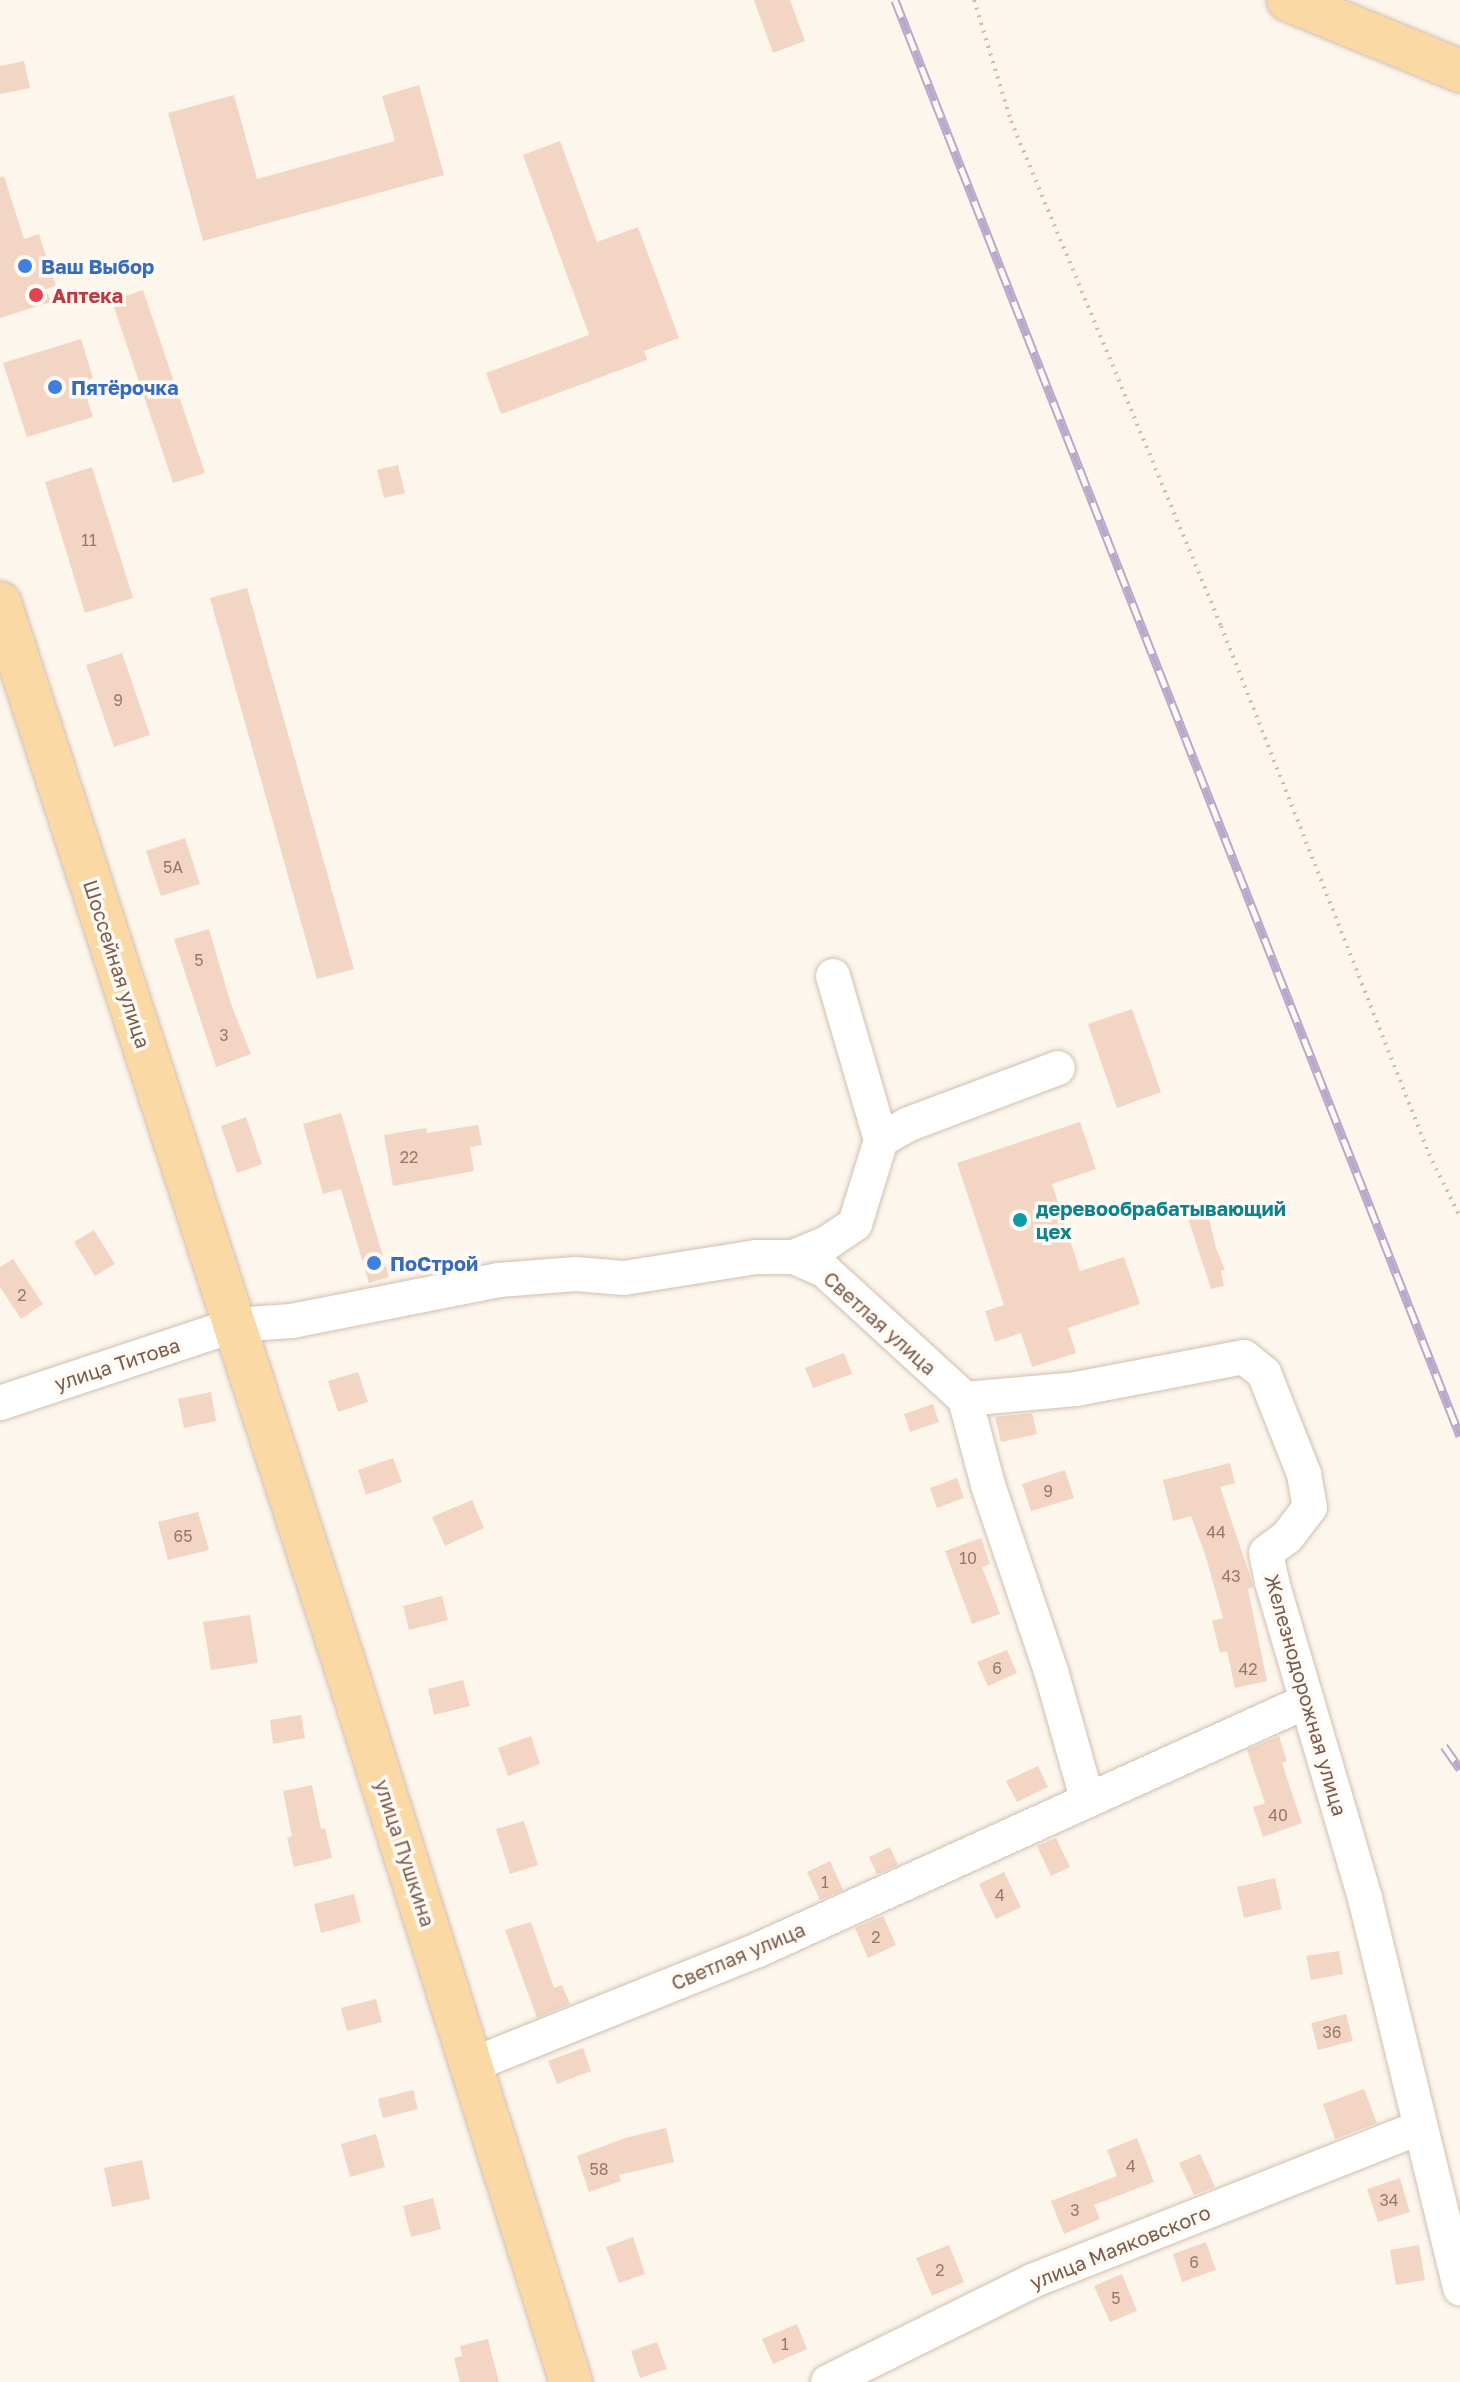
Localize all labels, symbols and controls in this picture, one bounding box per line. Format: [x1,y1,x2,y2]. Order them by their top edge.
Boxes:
place label: Ваш Выбор [41,254,154,278]
marker: Ваш Выбор [16,257,34,275]
place label: Аптека [52,283,123,307]
marker: Аптека [27,286,45,304]
place label: Пятёрочка [71,375,179,399]
marker: Пятёрочка [46,378,64,396]
house number: 11 [81,530,97,550]
house number: 9 [113,690,123,710]
house number: 5А [163,857,183,877]
street label: Шоссейная улица [78,877,156,1051]
house number: 5 [194,950,204,970]
house number: 3 [219,1025,229,1045]
house number: 22 [400,1147,418,1167]
place label: деревообрабатывающий цех [1036,1196,1286,1243]
marker: деревообрабатывающий цех [1011,1211,1029,1229]
place label: ПоСтрой [390,1251,478,1275]
marker: ПоСтрой [365,1254,383,1272]
street label: Светлая улица [819,1266,941,1380]
house number: 2 [17,1285,27,1305]
street label: улица Титова [51,1332,183,1396]
house number: 9 [1043,1481,1053,1501]
house number: 44 [1206,1522,1226,1542]
house number: 65 [174,1526,192,1546]
house number: 10 [959,1548,977,1568]
house number: 43 [1221,1566,1241,1586]
street label: Железнодорожная улица [1260,1571,1352,1819]
house number: 6 [992,1658,1002,1678]
house number: 42 [1238,1659,1258,1679]
street label: улица Пушкина [370,1776,440,1930]
house number: 40 [1268,1805,1288,1825]
house number: 1 [821,1872,829,1892]
house number: 4 [995,1885,1005,1905]
street label: Светлая улица [667,1917,809,1995]
house number: 2 [871,1927,881,1947]
house number: 36 [1322,2022,1342,2042]
house number: 4 [1126,2156,1136,2176]
house number: 58 [589,2159,609,2179]
house number: 34 [1379,2190,1399,2210]
street label: улица Маяковского [1026,2200,1214,2294]
house number: 3 [1070,2200,1080,2220]
house number: 6 [1189,2252,1199,2272]
house number: 2 [935,2260,945,2280]
house number: 5 [1111,2288,1121,2308]
house number: 1 [781,2334,789,2354]

